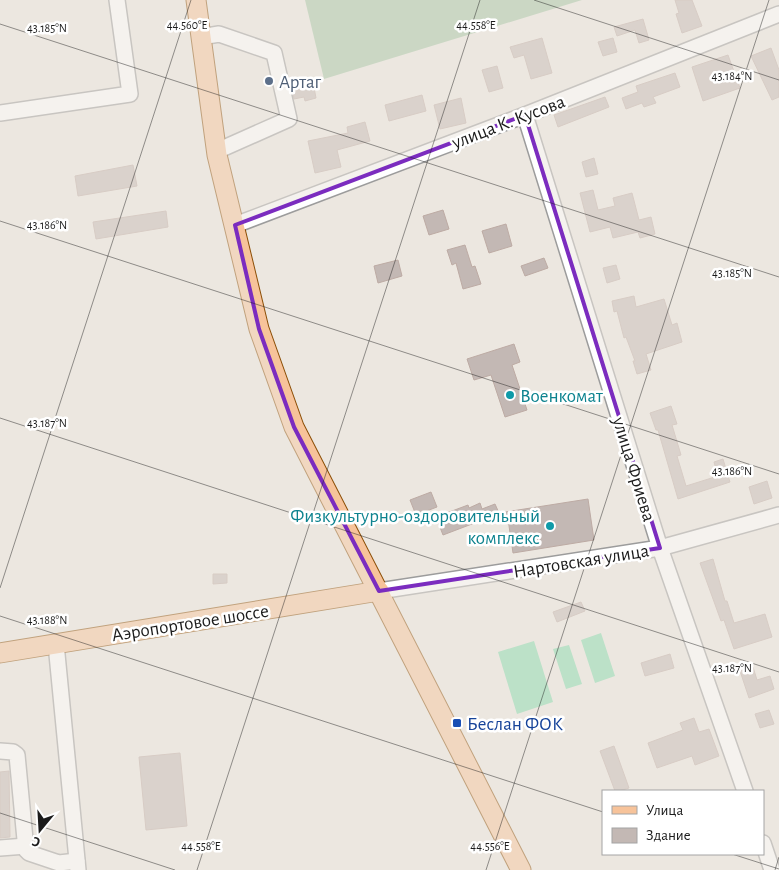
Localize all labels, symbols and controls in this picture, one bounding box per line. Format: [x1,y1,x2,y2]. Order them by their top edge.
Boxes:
text: 44.560°E [167,19,208,31]
text: 44.558°E [456,19,496,31]
text: 43.185°N [27,22,67,34]
text: 43.184°N [712,70,752,82]
place label: Артаг [279,73,322,92]
marker: Артаг [263,75,275,87]
street label: улица К. Кусова [448,92,568,153]
text: 43.186°N [27,219,67,231]
text: 43.185°N [712,267,752,279]
place label: Военкомат [520,387,603,406]
marker: Военкомат [504,389,516,401]
street label: улица Фриева [608,414,659,524]
text: 43.187°N [27,417,67,429]
text: 43.186°N [712,465,752,477]
place label: Физкультурно-оздоровительный комплекс [290,507,540,548]
marker: Физкультурно-оздоровительный комплекс [544,520,556,532]
street label: Нартовская улица [512,541,651,582]
street label: Аэропортовое шоссе [110,602,270,645]
text: 43.188°N [27,614,67,626]
text: 43.187°N [712,662,752,674]
place label: Беслан ФОК [467,715,563,734]
marker: Беслан ФОК [451,717,463,729]
legend [602,790,764,855]
text: Улица [646,803,683,818]
north arrow [15,805,65,855]
text: Здание [646,828,691,843]
text: С [30,833,42,849]
text: 44.558°E [181,840,221,852]
text: 44.556°E [470,840,510,852]

